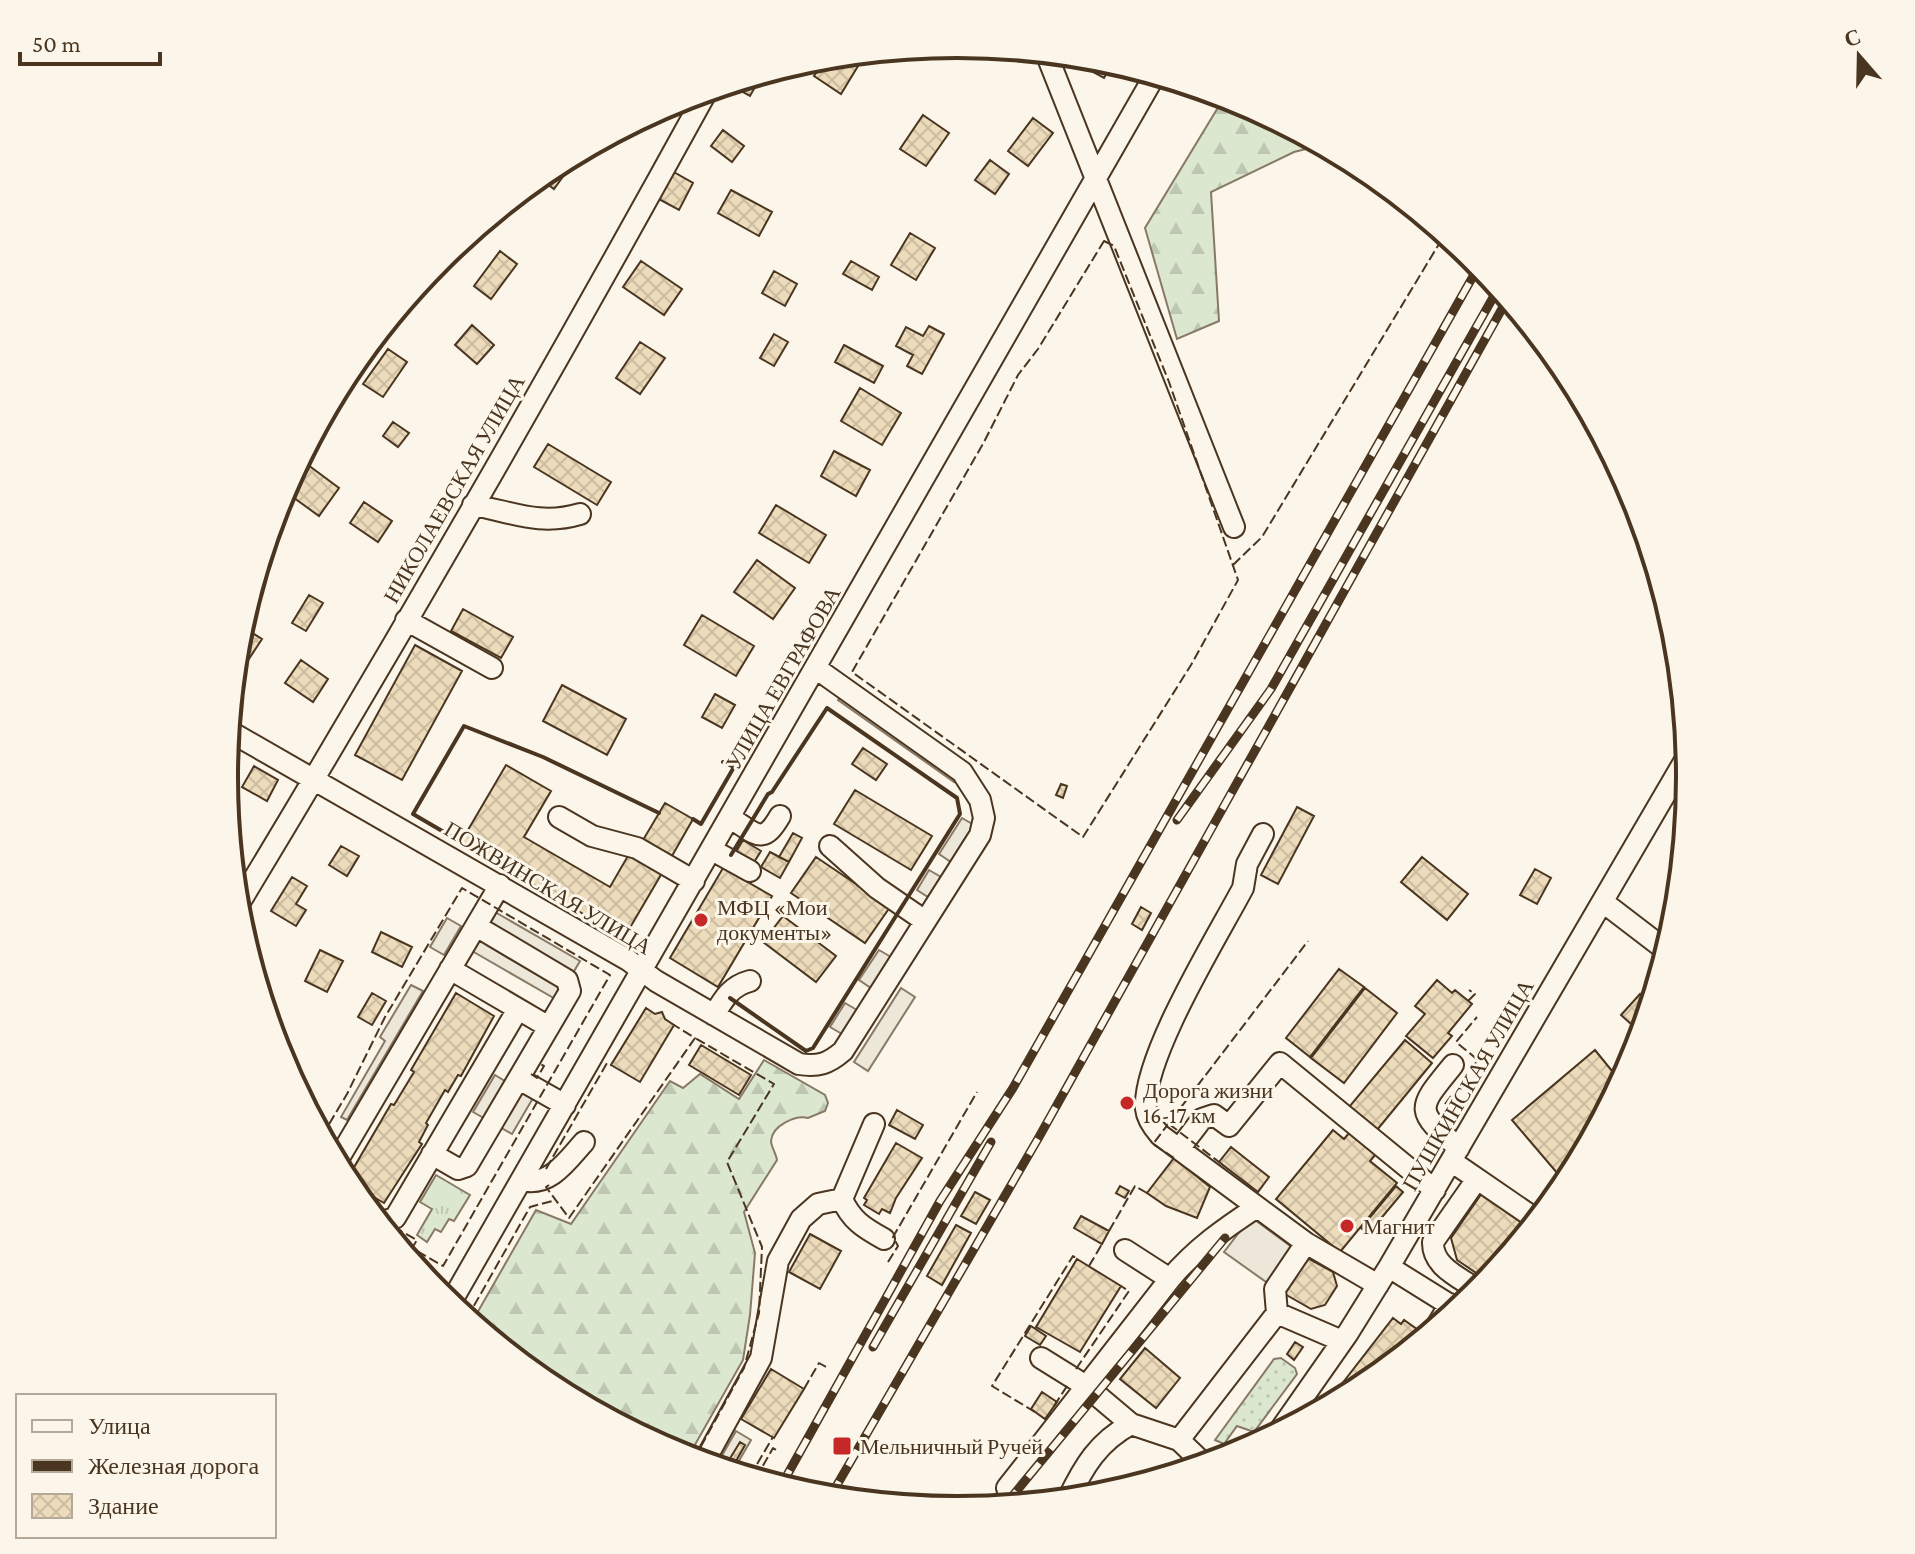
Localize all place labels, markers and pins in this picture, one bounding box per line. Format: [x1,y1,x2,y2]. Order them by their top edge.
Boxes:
place label: МФЦ «Мои документы» [717,895,832,945]
marker: МФЦ «Мои документы» [692,911,710,929]
place label: Дорога жизни 16-17 км [1143,1078,1273,1128]
marker: Дорога жизни 16-17 км [1118,1094,1136,1112]
place label: Магнит [1363,1214,1435,1239]
marker: Магнит [1338,1217,1356,1235]
place label: Мельничный Ручей [860,1434,1043,1459]
marker: Мельничный Ручей [831,1435,853,1457]

